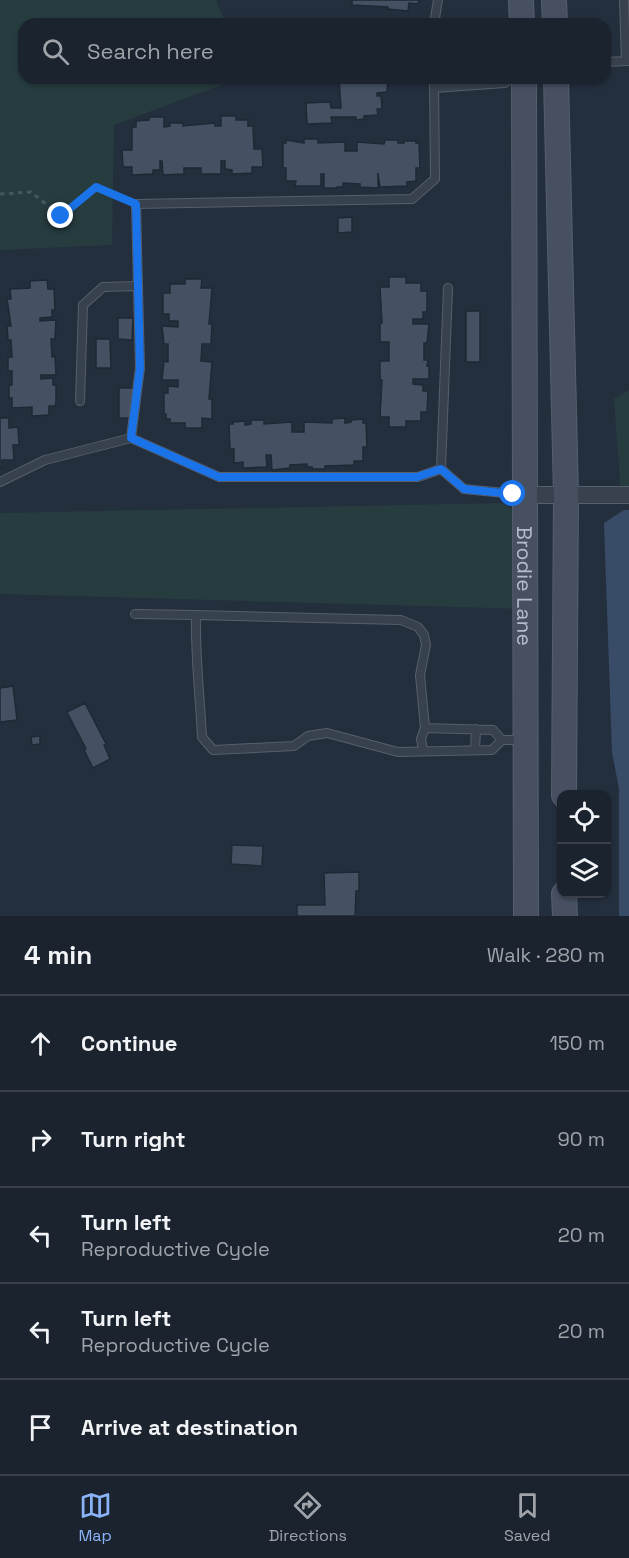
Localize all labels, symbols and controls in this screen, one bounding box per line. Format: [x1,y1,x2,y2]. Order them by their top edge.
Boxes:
search box [18,18,611,84]
icon: search [39,35,72,68]
text: Search here [87,37,214,65]
route end [47,202,73,228]
route start [499,480,525,506]
street label: Brodie Lane [512,526,539,646]
map controls [557,790,611,898]
button: locate [557,790,611,844]
button: layers [557,844,611,898]
text: 4 min [24,938,92,972]
text: Walk · 280 m [487,942,605,968]
icon: ahead [24,1027,57,1060]
text: Continue [81,1029,177,1057]
text: 150 m [550,1030,605,1056]
icon: right [24,1123,57,1156]
text: Turn right [81,1125,186,1153]
text: 90 m [558,1126,605,1152]
text: Turn left [81,1208,171,1236]
icon: left [24,1219,57,1252]
text: 20 m [558,1222,605,1248]
text: Reproductive Cycle [81,1236,270,1262]
text: Turn left [81,1304,171,1332]
icon: left [24,1315,57,1348]
text: 20 m [558,1318,605,1344]
text: Reproductive Cycle [81,1332,270,1358]
icon: arrive [24,1411,57,1444]
text: Arrive at destination [81,1413,298,1441]
tab: Map [78,1489,112,1546]
tab: Directions [269,1489,347,1546]
tab: Saved [504,1489,551,1546]

